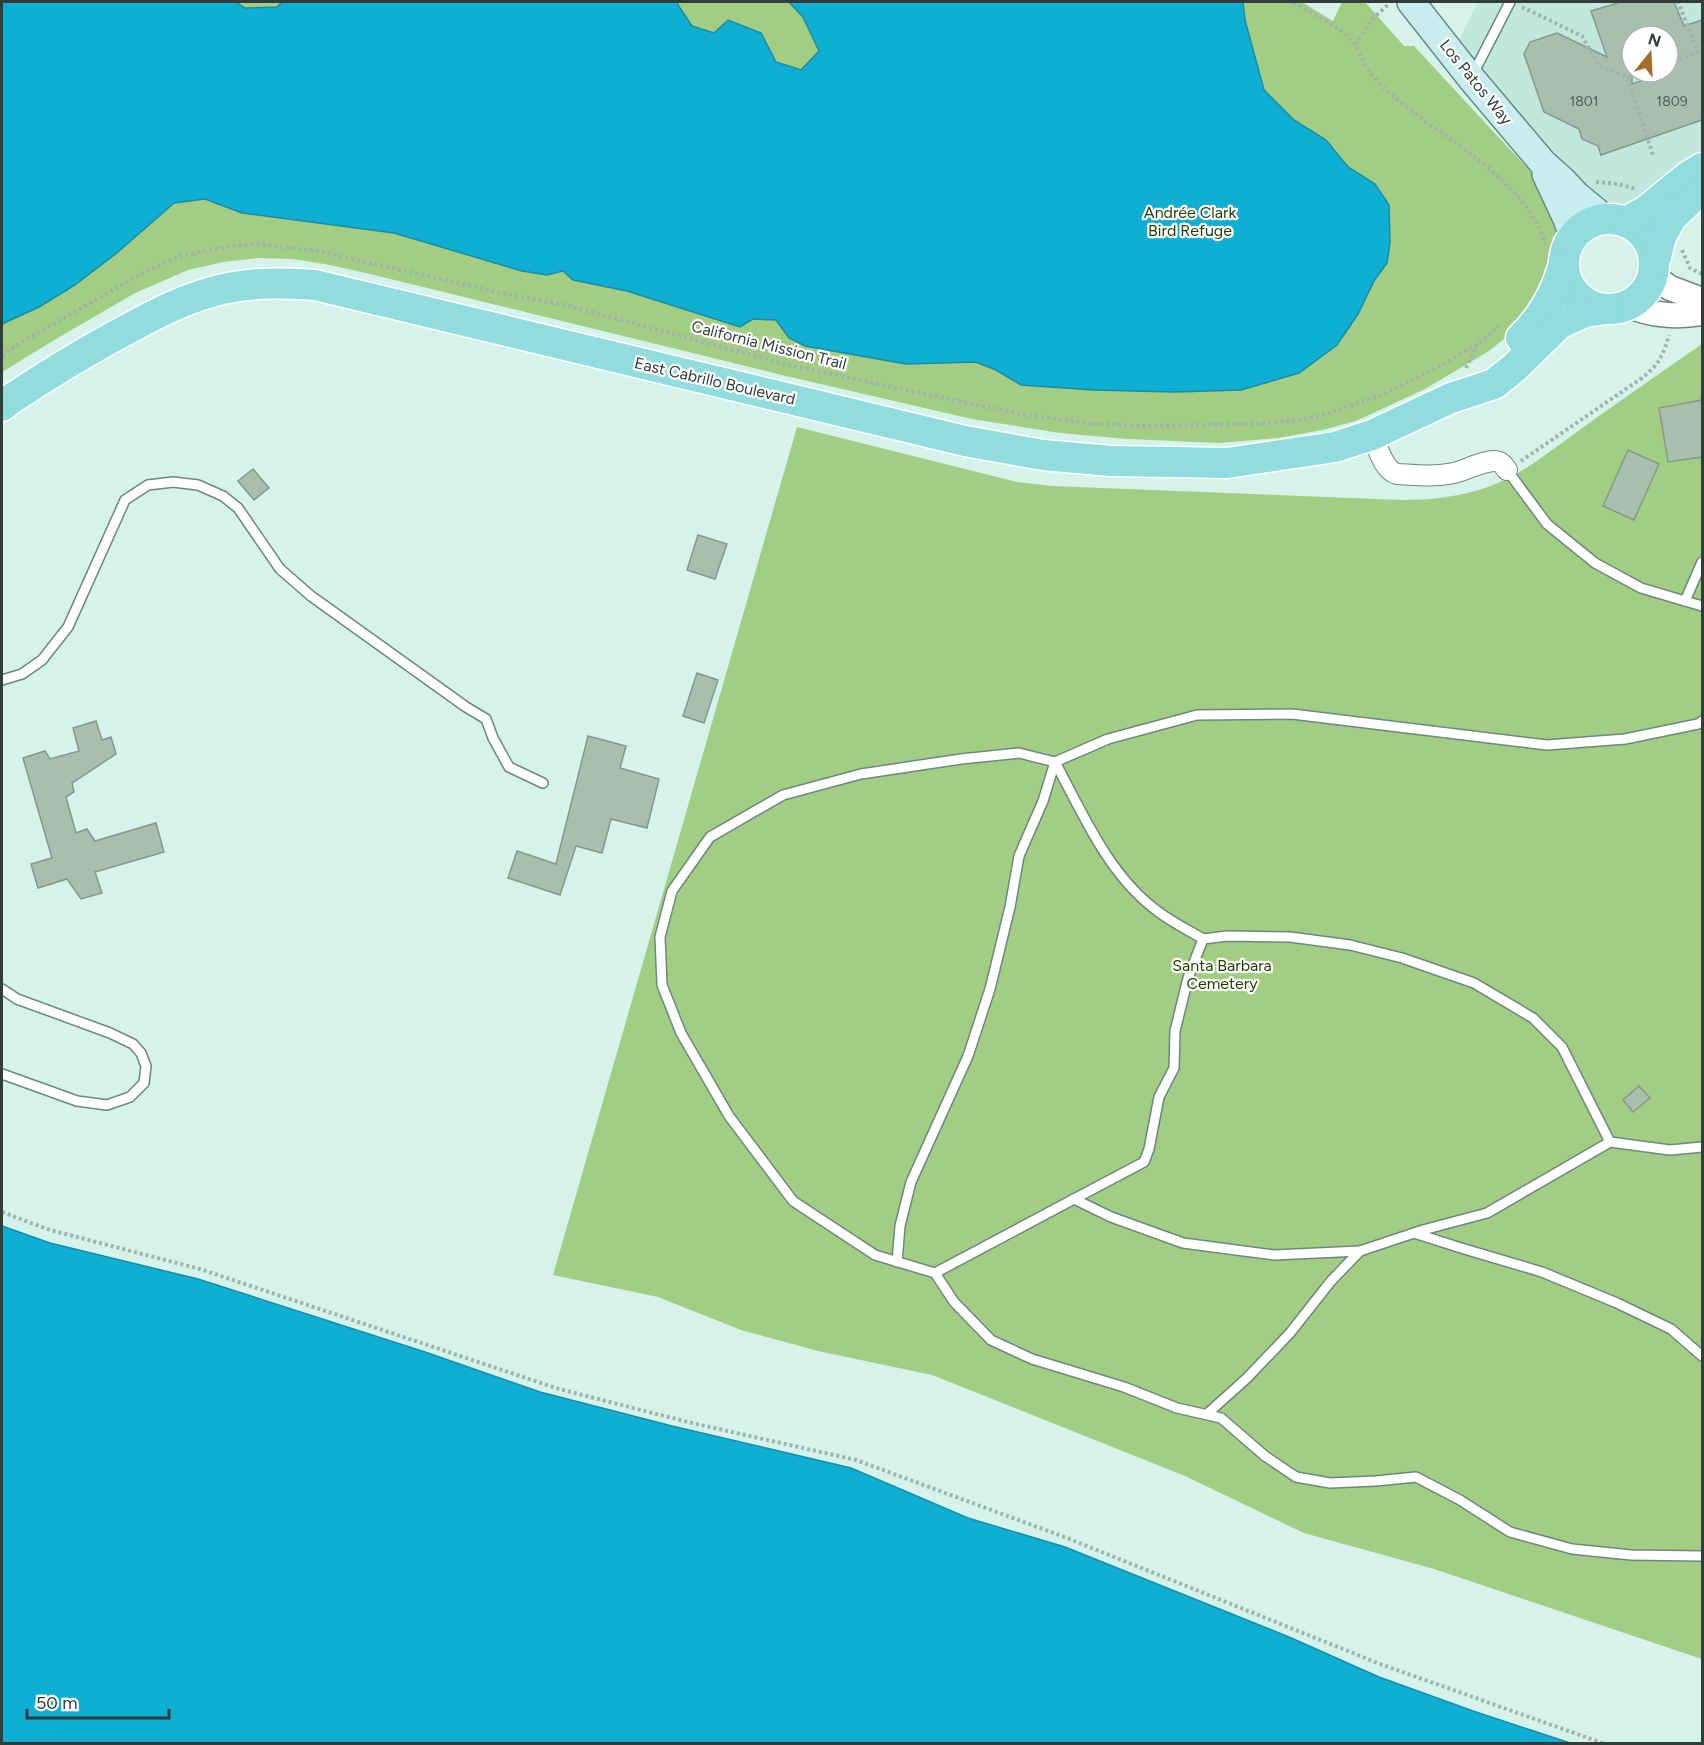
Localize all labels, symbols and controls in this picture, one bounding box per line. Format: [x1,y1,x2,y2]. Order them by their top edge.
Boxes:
north arrow [1620,24,1680,84]
text: N [1646,29,1663,51]
street label: Los Patos Way [1436,36,1517,129]
house number: 1801 [1569,93,1599,110]
house number: 1809 [1656,93,1688,110]
park label: Andrée Clark Bird Refuge [1144,203,1236,240]
street label: California Mission Trail [689,317,849,373]
street label: East Cabrillo Boulevard [633,353,797,409]
park label: Santa Barbara Cemetery [1172,956,1272,993]
scale bar [27,1682,170,1720]
text: 50 m [36,1692,78,1714]

